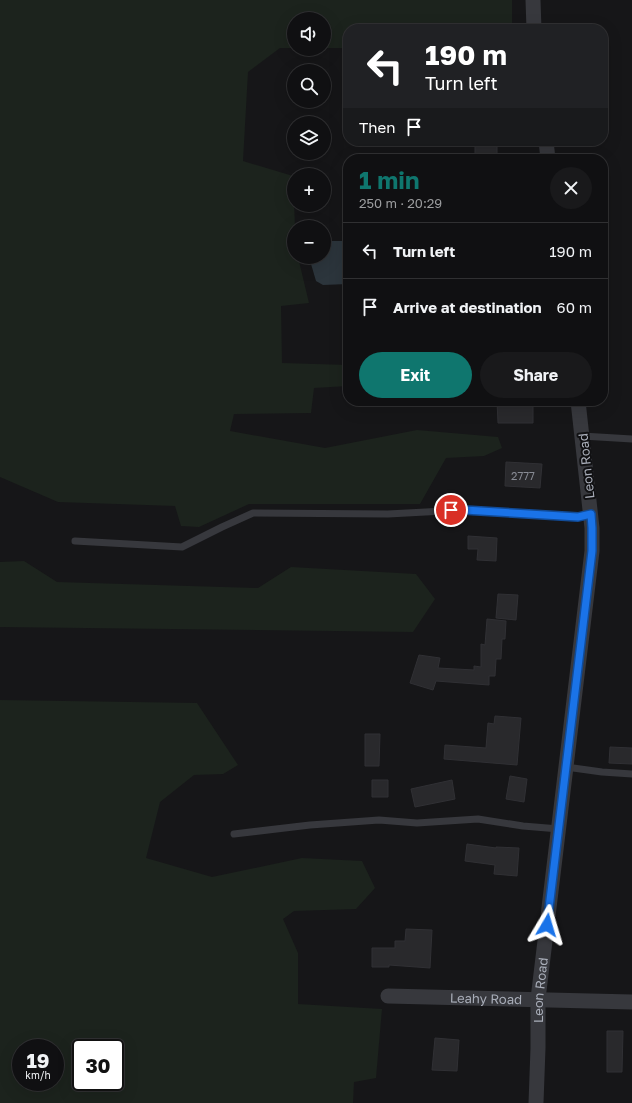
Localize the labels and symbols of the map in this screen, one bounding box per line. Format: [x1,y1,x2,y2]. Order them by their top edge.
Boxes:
street label: Leon Road [575,432,597,500]
house number: 2777 [511,469,535,482]
pin [434,493,468,527]
position arrow [526,904,568,946]
street label: Leon Road [530,956,551,1023]
street label: Leahy Road [450,990,522,1007]
speed limit sign: 30 [72,1039,124,1091]

